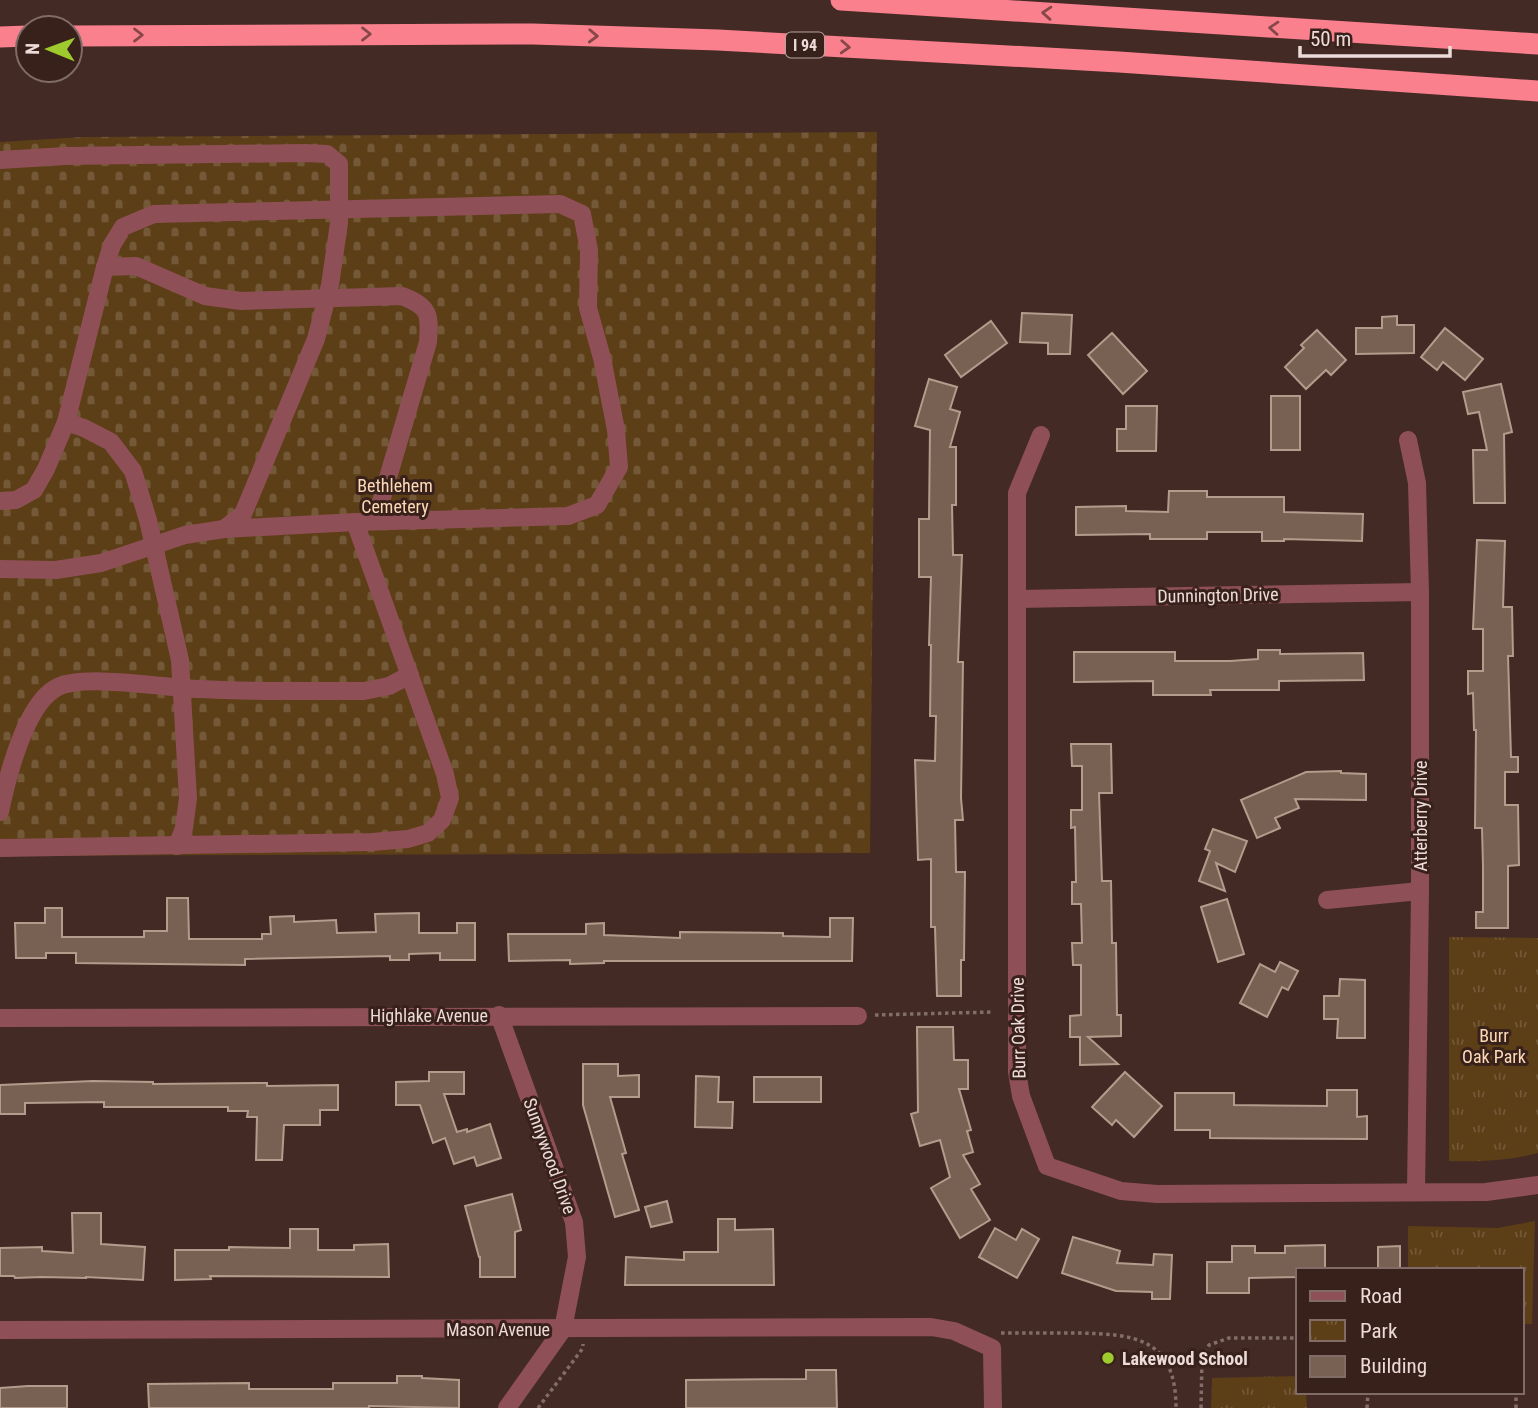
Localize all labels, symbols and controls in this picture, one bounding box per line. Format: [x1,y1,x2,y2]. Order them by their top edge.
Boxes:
one-way arrow [1041,6,1052,21]
north arrow [14,14,84,84]
scale bar [1300,14,1450,58]
one-way arrow [1268,20,1279,35]
one-way arrow [360,26,371,41]
one-way arrow [133,27,144,43]
text: 50 m [1310,27,1351,51]
one-way arrow [588,29,599,44]
road number: I 94 [786,32,824,58]
one-way arrow [840,39,851,54]
text: N [21,43,44,55]
park label: Bethlehem Cemetery [357,475,433,517]
street label: Dunnington Drive [1157,583,1279,607]
street label: Atterberry Drive [1410,761,1431,871]
street label: Burr Oak Drive [1007,977,1029,1079]
street label: Highlake Avenue [370,1005,488,1026]
park label: Burr Oak Park [1462,1025,1526,1067]
street label: Sunnywood Drive [519,1095,581,1217]
legend [1296,1268,1524,1394]
text: Road [1360,1284,1402,1308]
street label: Mason Avenue [446,1319,550,1340]
text: Park [1360,1319,1398,1343]
place label: Lakewood School [1122,1348,1248,1369]
marker: Lakewood School [1100,1350,1116,1366]
text: Building [1360,1354,1427,1378]

